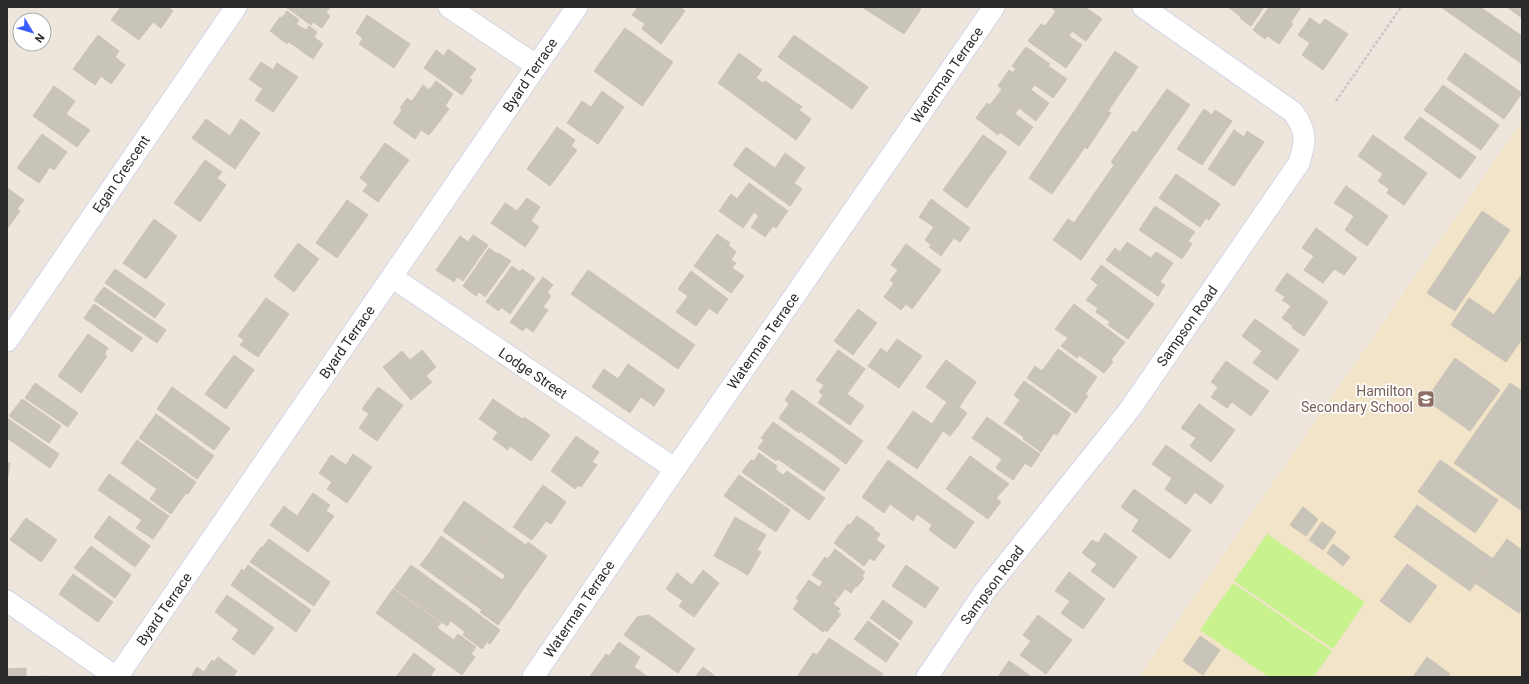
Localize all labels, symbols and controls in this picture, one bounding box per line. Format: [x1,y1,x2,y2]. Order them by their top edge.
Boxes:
north arrow [12,12,52,52]
street label: Waterman Terrace [908,24,986,126]
text: N [32,31,47,45]
street label: Byard Terrace [500,35,560,115]
street label: Egan Crescent [89,132,153,216]
street label: Sampson Road [1153,283,1221,369]
street label: Waterman Terrace [724,290,802,392]
street label: Byard Terrace [316,302,378,382]
street label: Lodge Street [496,344,571,402]
place label: Hamilton Secondary School [1301,383,1413,415]
school or university icon: Hamilton Secondary School [1416,389,1436,409]
street label: Sampson Road [957,542,1027,628]
street label: Waterman Terrace [540,557,618,661]
street label: Byard Terrace [133,569,195,649]

